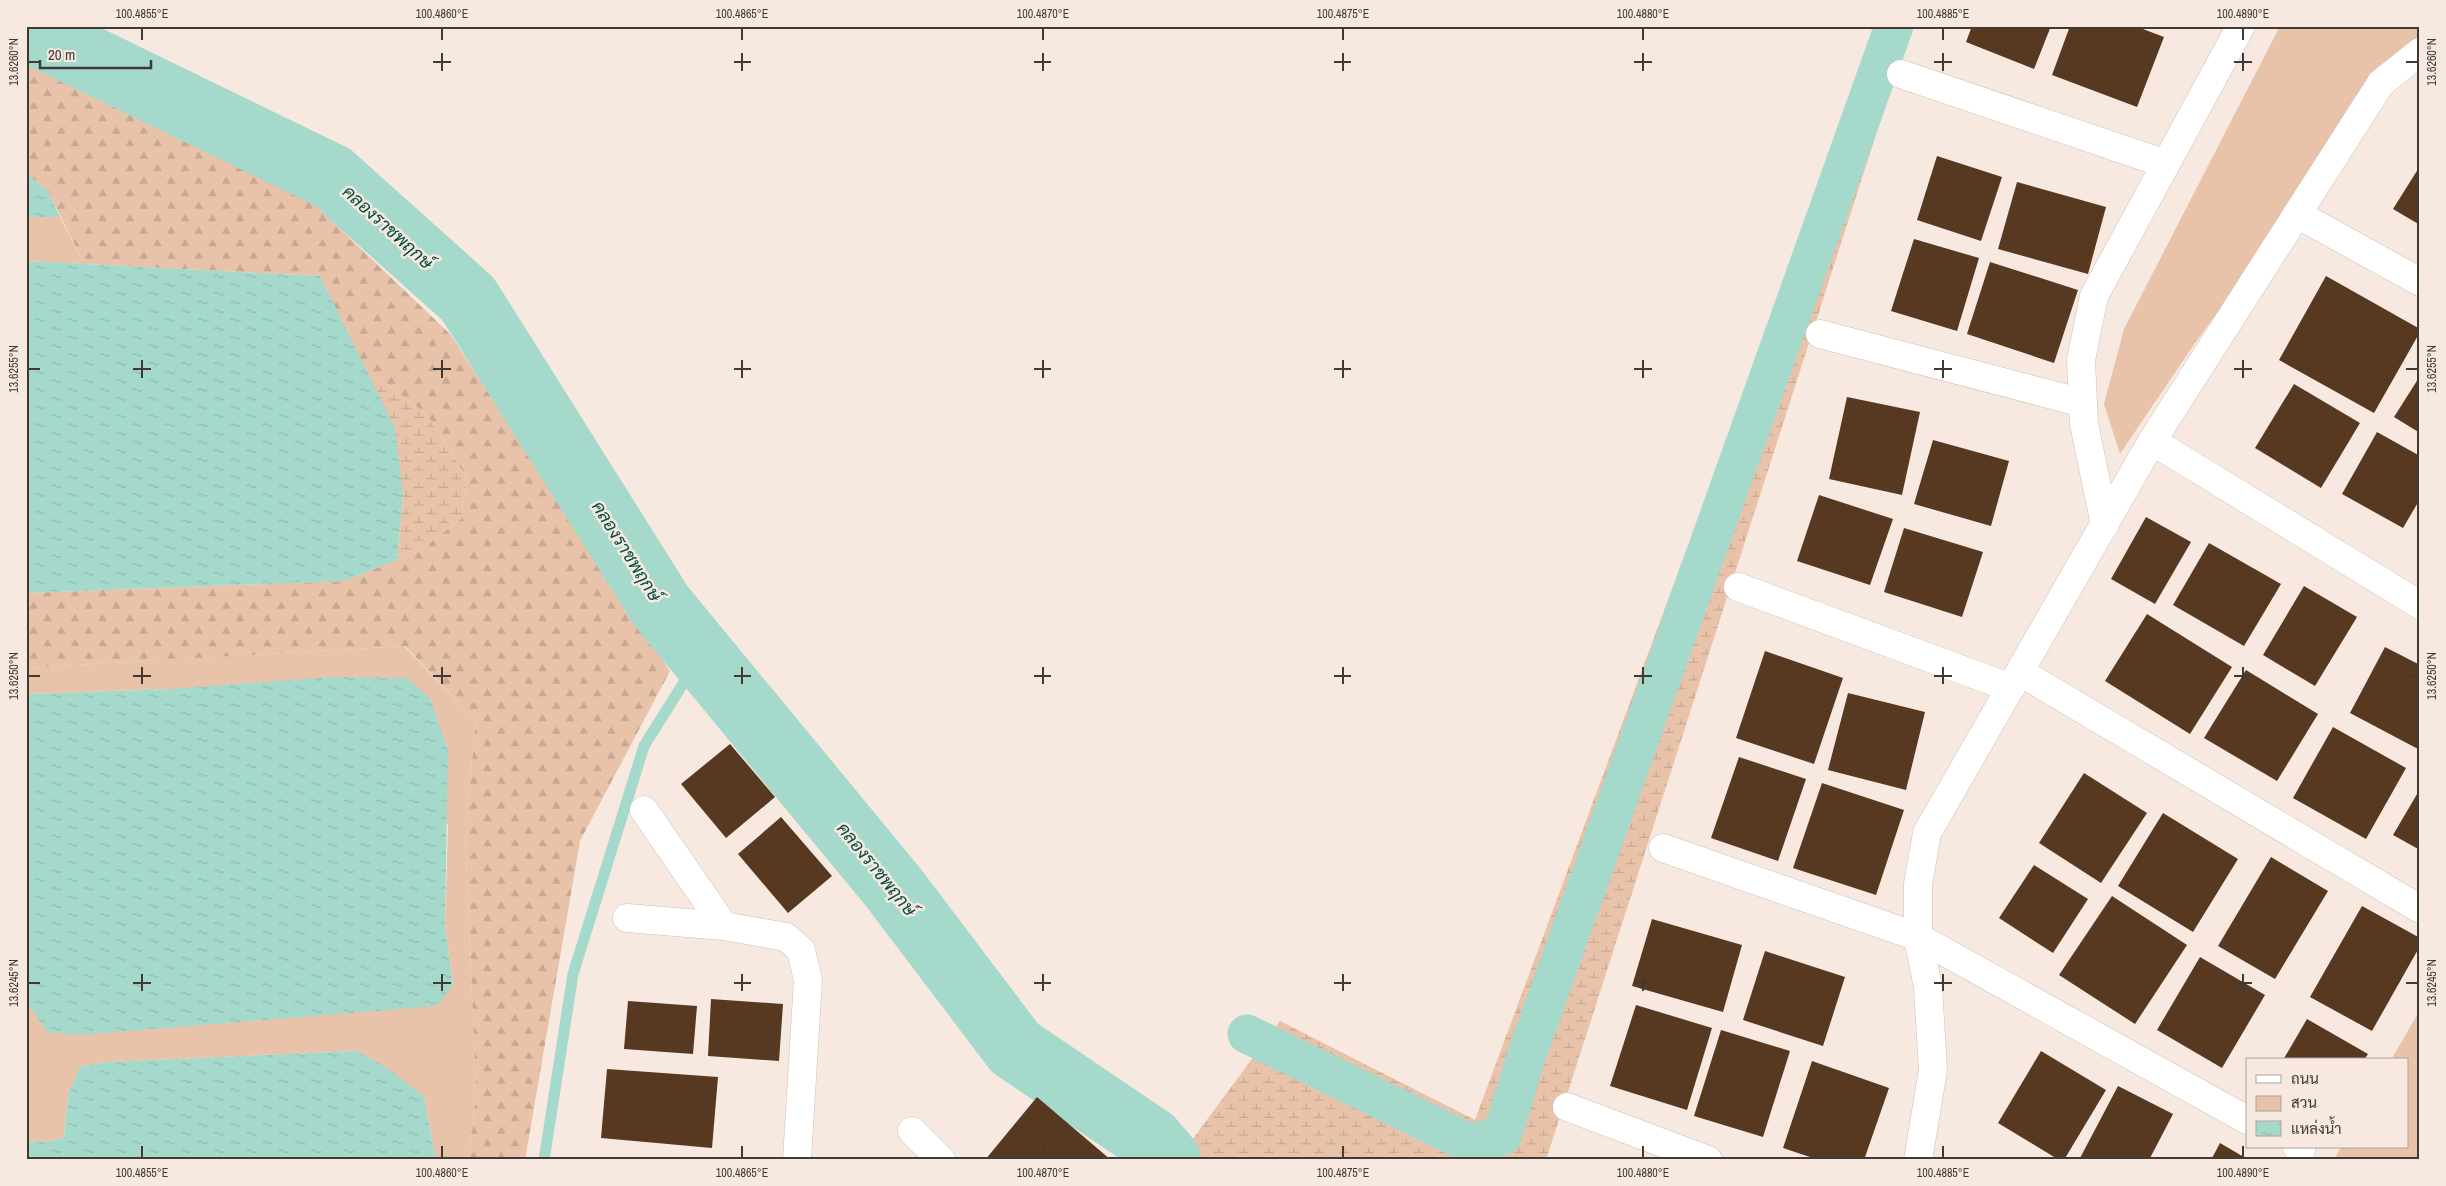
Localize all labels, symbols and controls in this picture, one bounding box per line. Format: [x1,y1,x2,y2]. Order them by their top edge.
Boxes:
text: 100.4855°E [116,6,168,22]
text: 100.4860°E [416,6,468,22]
text: 100.4865°E [716,6,768,22]
text: 100.4870°E [1017,6,1069,22]
text: 100.4875°E [1317,6,1369,22]
text: 100.4880°E [1617,6,1669,22]
text: 100.4885°E [1917,6,1969,22]
text: 100.4890°E [2217,6,2269,22]
text: 13.6260°N [6,38,22,86]
scale bar [40,38,151,70]
text: 13.6260°N [2424,38,2440,86]
text: 20 m [48,44,75,65]
water label: คลองราชพฤกษ์ [337,179,441,276]
text: 13.6255°N [6,345,22,393]
text: 13.6255°N [2424,345,2440,393]
water label: คลองราชพฤกษ์ [586,496,669,608]
text: 13.6250°N [6,652,22,700]
text: 13.6250°N [2424,652,2440,700]
water label: คลองราชพฤกษ์ [831,817,924,923]
text: 13.6245°N [6,959,22,1007]
text: 13.6245°N [2424,959,2440,1007]
legend [2246,1058,2408,1148]
text: ถนน [2291,1068,2319,1089]
text: สวน [2291,1092,2317,1113]
text: แหล่งน้ำ [2291,1116,2342,1139]
text: 100.4855°E [116,1165,168,1181]
text: 100.4860°E [416,1165,468,1181]
text: 100.4865°E [716,1165,768,1181]
text: 100.4870°E [1017,1165,1069,1181]
text: 100.4875°E [1317,1165,1369,1181]
text: 100.4880°E [1617,1165,1669,1181]
text: 100.4885°E [1917,1165,1969,1181]
text: 100.4890°E [2217,1165,2269,1181]

